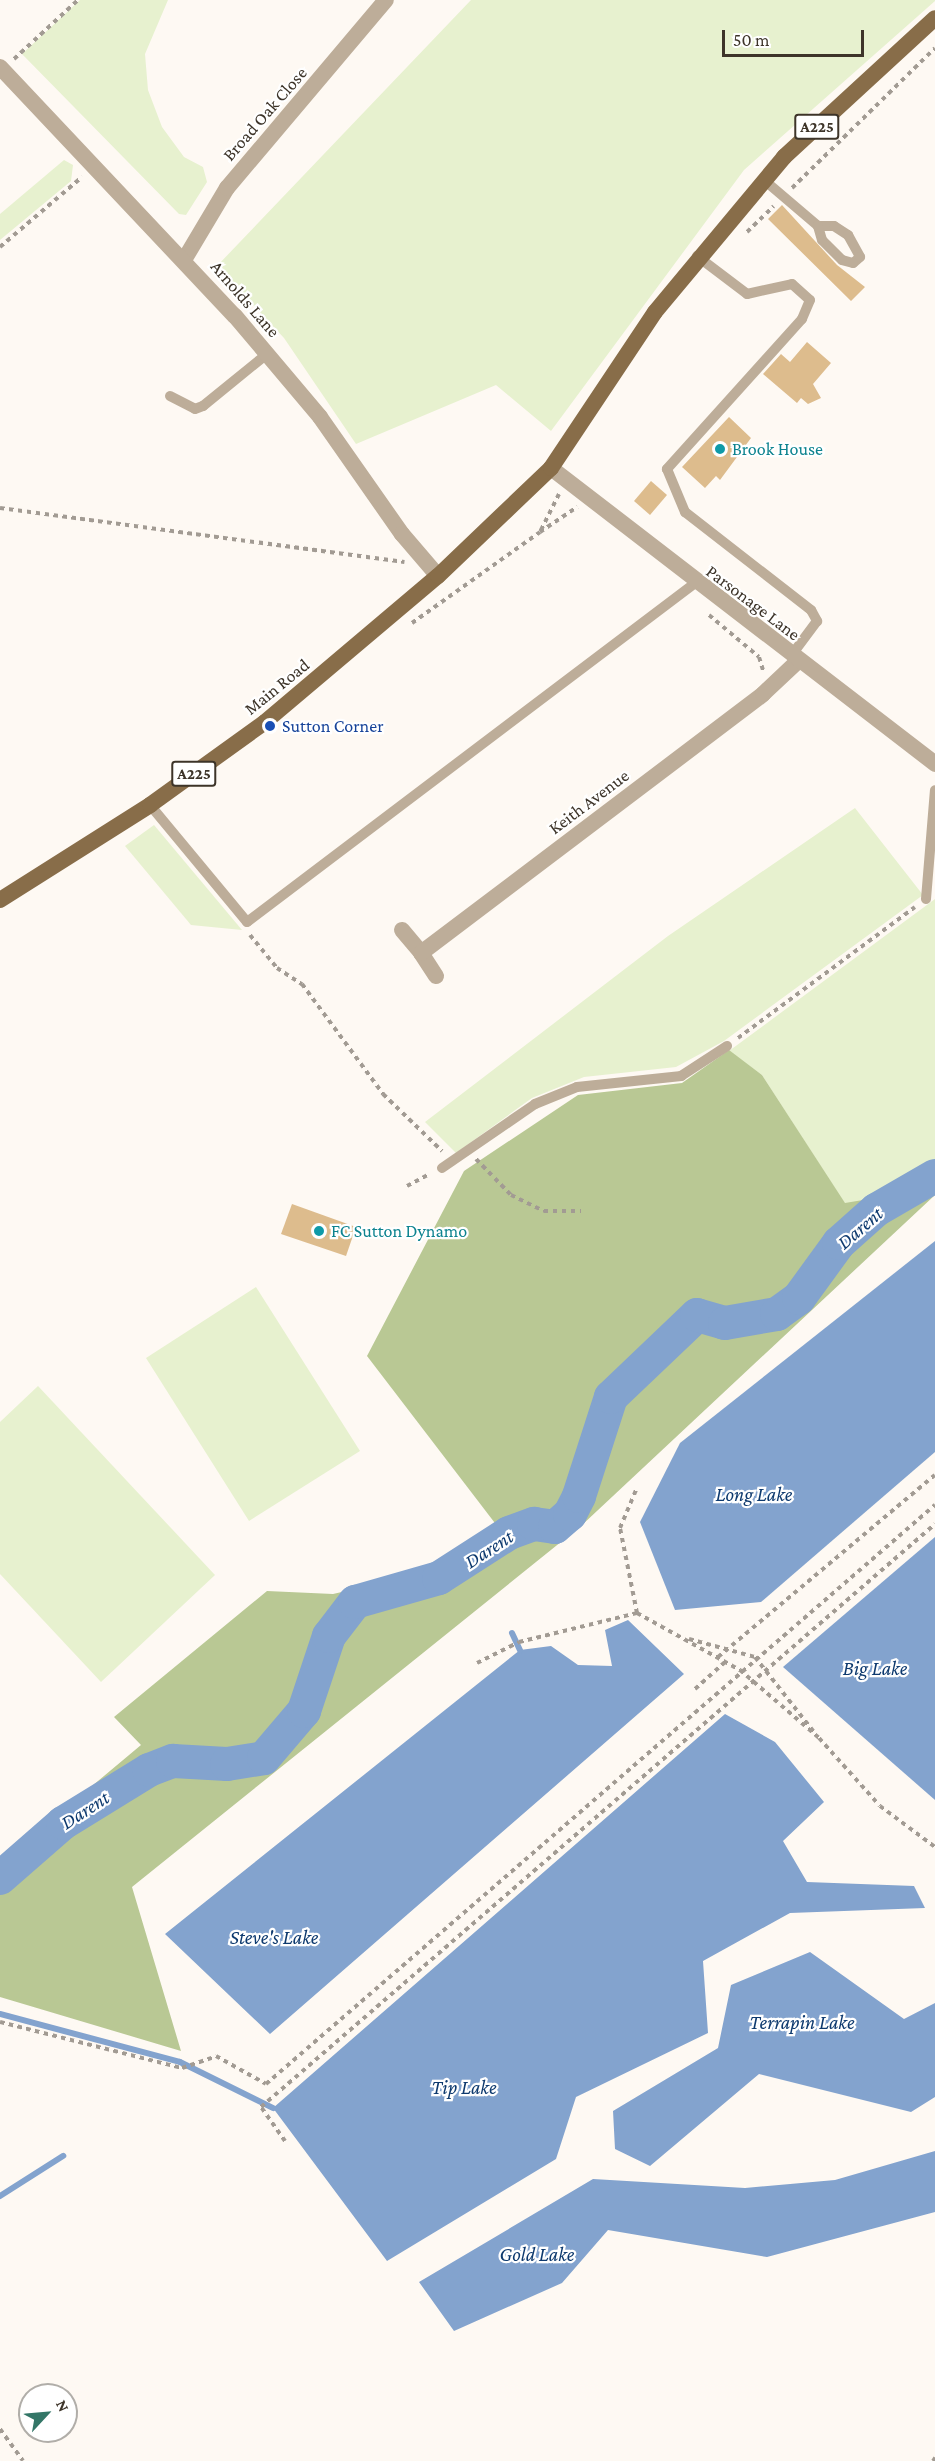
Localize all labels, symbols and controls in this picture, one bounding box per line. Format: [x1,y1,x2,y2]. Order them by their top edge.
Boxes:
scale bar [725,18,868,56]
text: 50 m [733,30,770,50]
street label: Broad Oak Close [218,63,312,165]
road number: A225 [793,114,841,140]
street label: Arnolds Lane [206,256,284,342]
place label: Brook House [732,438,823,460]
marker: Brook House [713,442,727,456]
street label: Parsonage Lane [702,561,804,645]
street label: Main Road [240,654,314,720]
place label: Sutton Corner [282,715,384,737]
marker: Sutton Corner [263,719,277,733]
road number: A225 [170,761,218,787]
street label: Keith Avenue [545,765,633,839]
water label: Darent [832,1202,888,1254]
place label: FC Sutton Dynamo [331,1220,467,1242]
marker: FC Sutton Dynamo [312,1224,326,1238]
water label: Long Lake [716,1482,792,1506]
water label: Darent [460,1525,518,1573]
water label: Big Lake [843,1656,907,1680]
water label: Darent [56,1786,114,1834]
water label: Steve's Lake [230,1925,318,1949]
water label: Terrapin Lake [750,2010,854,2034]
water label: Tip Lake [431,2075,497,2099]
water label: Gold Lake [500,2242,574,2266]
north arrow [18,2383,78,2443]
text: N [53,2397,73,2414]

